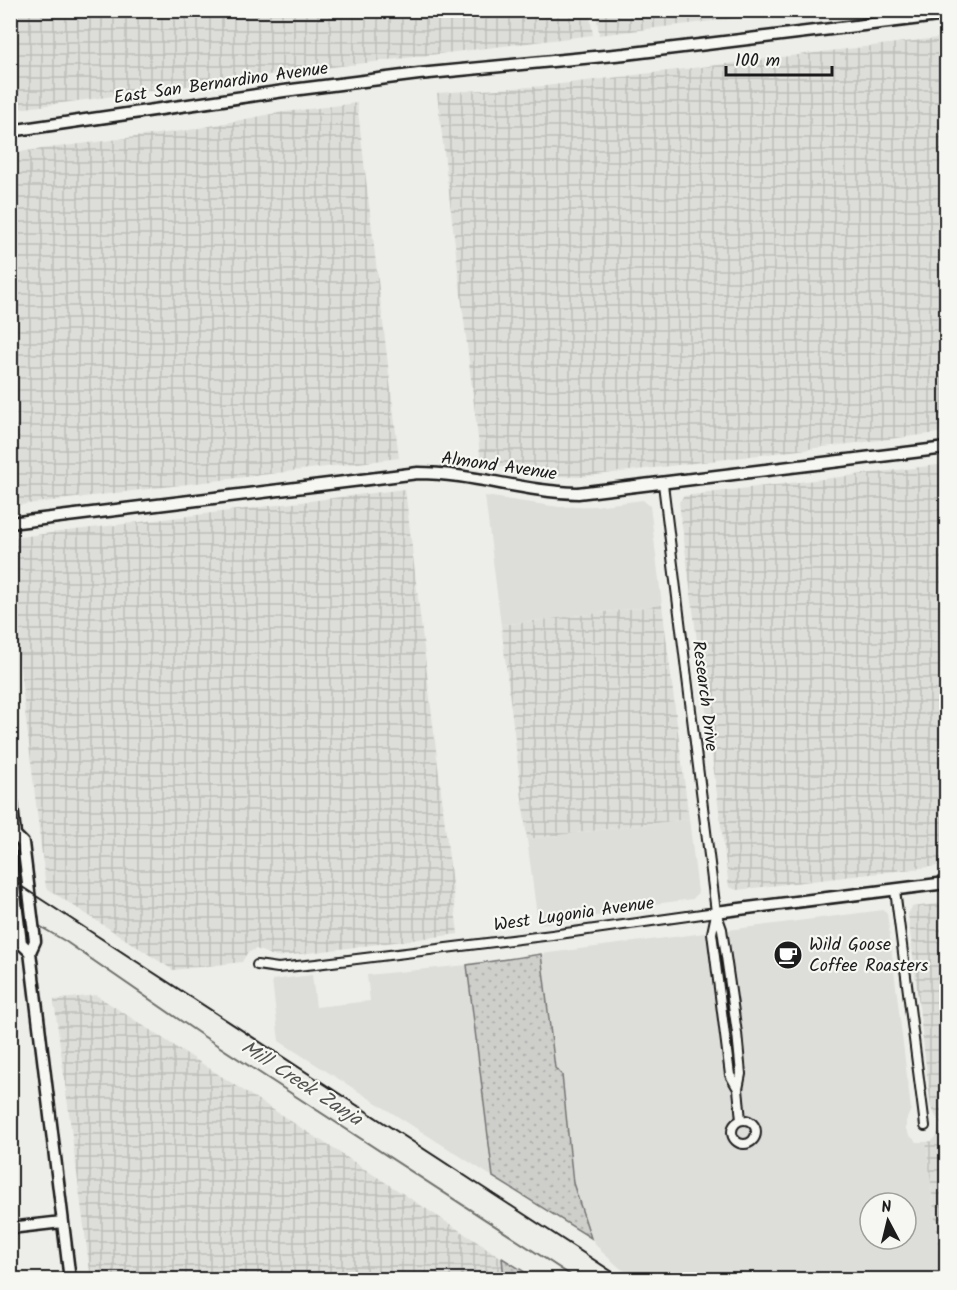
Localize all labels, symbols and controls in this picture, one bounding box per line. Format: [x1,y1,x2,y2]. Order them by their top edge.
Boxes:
scale bar [726,39,832,77]
text: 100 m [735,47,780,76]
street label: East San Bernardino Avenue [112,55,330,113]
street label: Almond Avenue [439,445,559,489]
street label: Research Drive [683,639,725,753]
street label: West Lugonia Avenue [492,889,656,941]
place label: Wild Goose Coffee Roasters [809,931,929,981]
cafe icon: Wild Goose Coffee Roasters [772,939,804,971]
water label: Mill Creek Zanja [234,1033,369,1136]
north arrow [858,1191,918,1251]
text: N [880,1195,893,1221]

